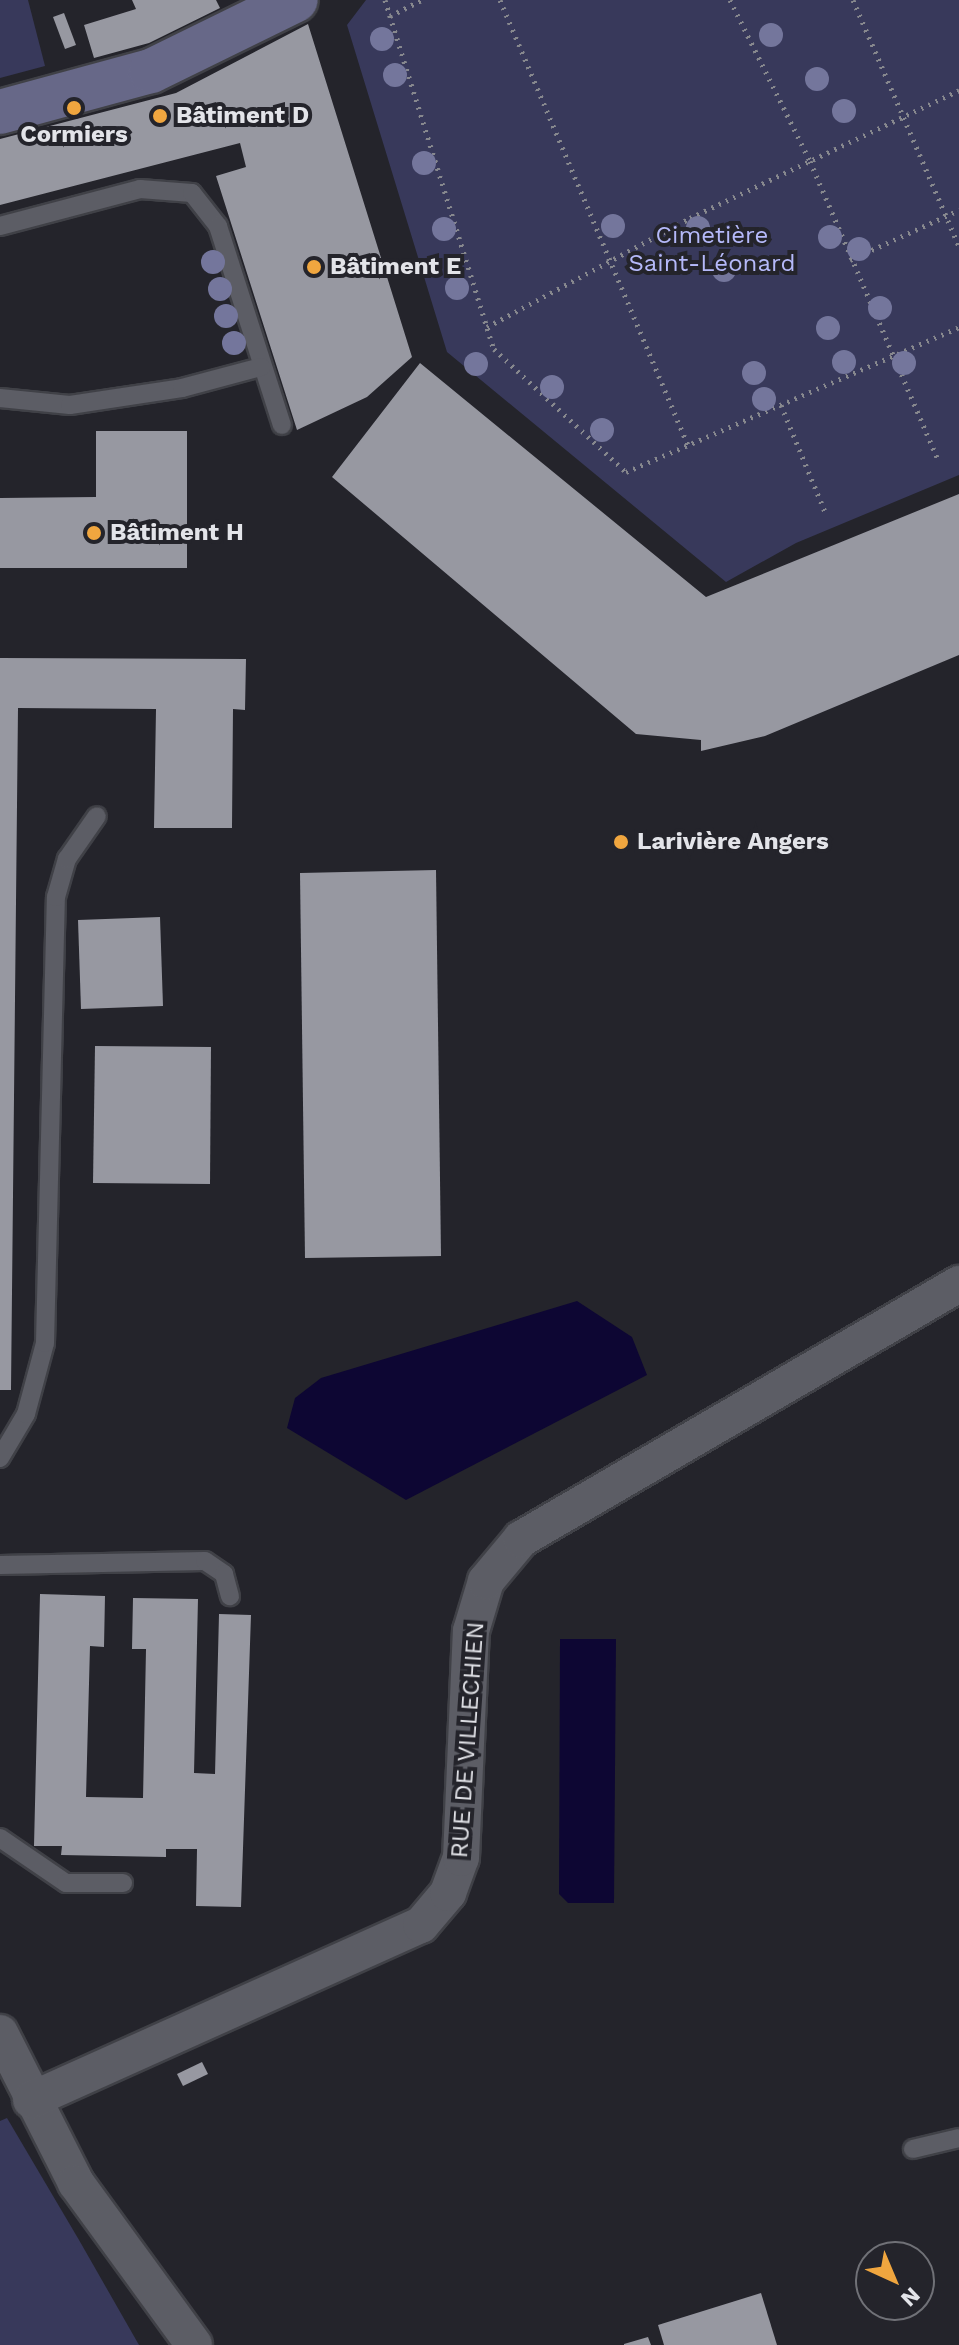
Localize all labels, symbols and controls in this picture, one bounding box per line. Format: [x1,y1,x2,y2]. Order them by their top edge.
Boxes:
marker: Cormiers [65,99,83,117]
place label: Bâtiment D [176,102,309,130]
marker: Bâtiment D [151,107,169,125]
place label: Cormiers [20,121,128,149]
park label: Cimetière Saint-Léonard [629,222,795,278]
place label: Bâtiment E [330,253,461,281]
marker: Bâtiment E [305,258,323,276]
place label: Bâtiment H [110,519,244,547]
marker: Bâtiment H [85,524,103,542]
place label: Larivière Angers [637,828,829,856]
marker: Larivière Angers [612,833,630,851]
street label: RUE DE VILLECHIEN [445,1620,491,1860]
north arrow [855,2241,935,2321]
text: N [896,2283,925,2312]

